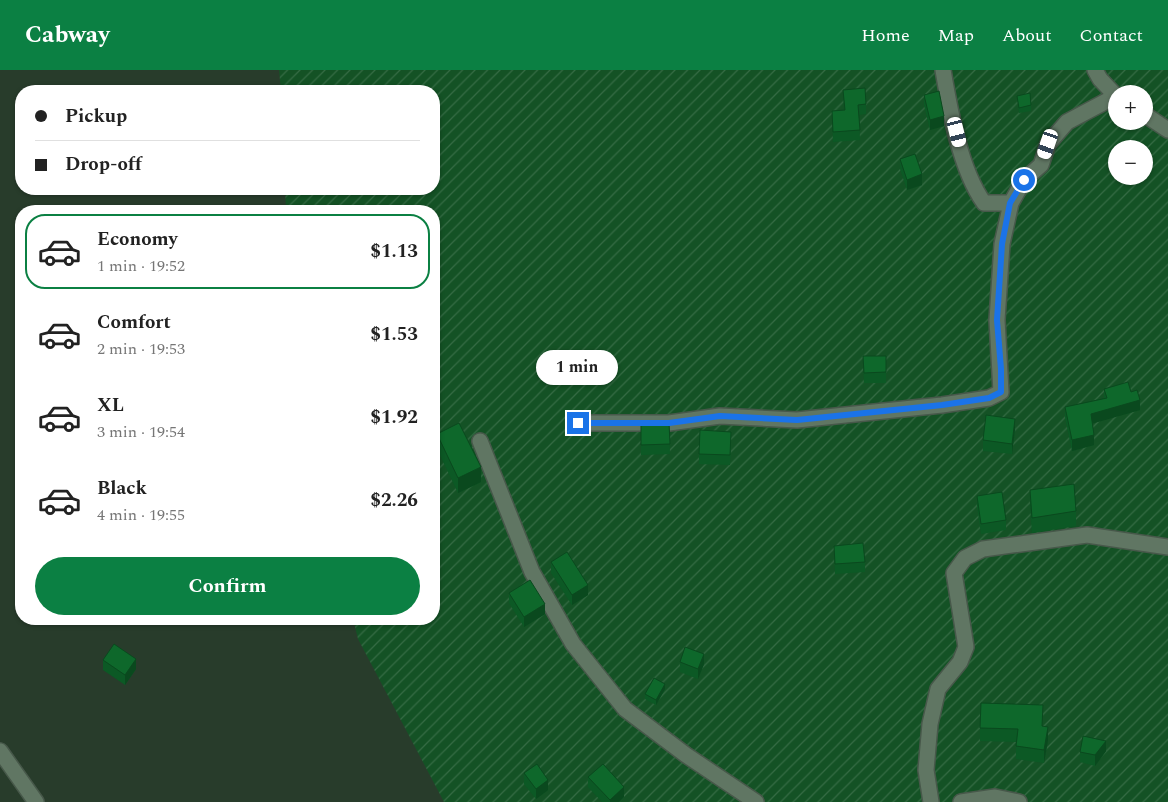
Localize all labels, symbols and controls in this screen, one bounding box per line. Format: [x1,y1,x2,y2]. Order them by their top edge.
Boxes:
text: Cabway [25,17,110,53]
text: Home [861,22,910,49]
text: Map [938,22,974,49]
text: About [1002,22,1052,49]
text: Contact [1080,22,1143,49]
map controls [1108,85,1153,185]
button: + [1108,85,1153,130]
text: Pickup [65,102,127,131]
car [946,116,967,148]
car [1036,127,1059,161]
button: − [1108,140,1153,185]
text: Drop-off [65,150,142,179]
route start [1013,169,1035,191]
text: Economy [97,225,178,254]
icon: car [37,229,82,274]
text: $1.13 [370,237,418,266]
text: 1 min · 19:52 [97,254,185,278]
text: Comfort [97,308,171,337]
icon: car [37,312,82,357]
text: $1.53 [370,320,418,349]
text: 2 min · 19:53 [97,337,185,361]
callout: 1 min [537,350,619,386]
text: 1 min [556,355,598,379]
text: XL [97,391,124,420]
icon: car [37,395,82,440]
text: $1.92 [370,403,418,432]
route end [567,412,589,434]
text: 3 min · 19:54 [97,420,185,444]
text: Black [97,474,147,503]
icon: car [37,478,82,523]
text: $2.26 [370,486,418,515]
text: 4 min · 19:55 [97,503,185,527]
button: Confirm [35,557,420,615]

